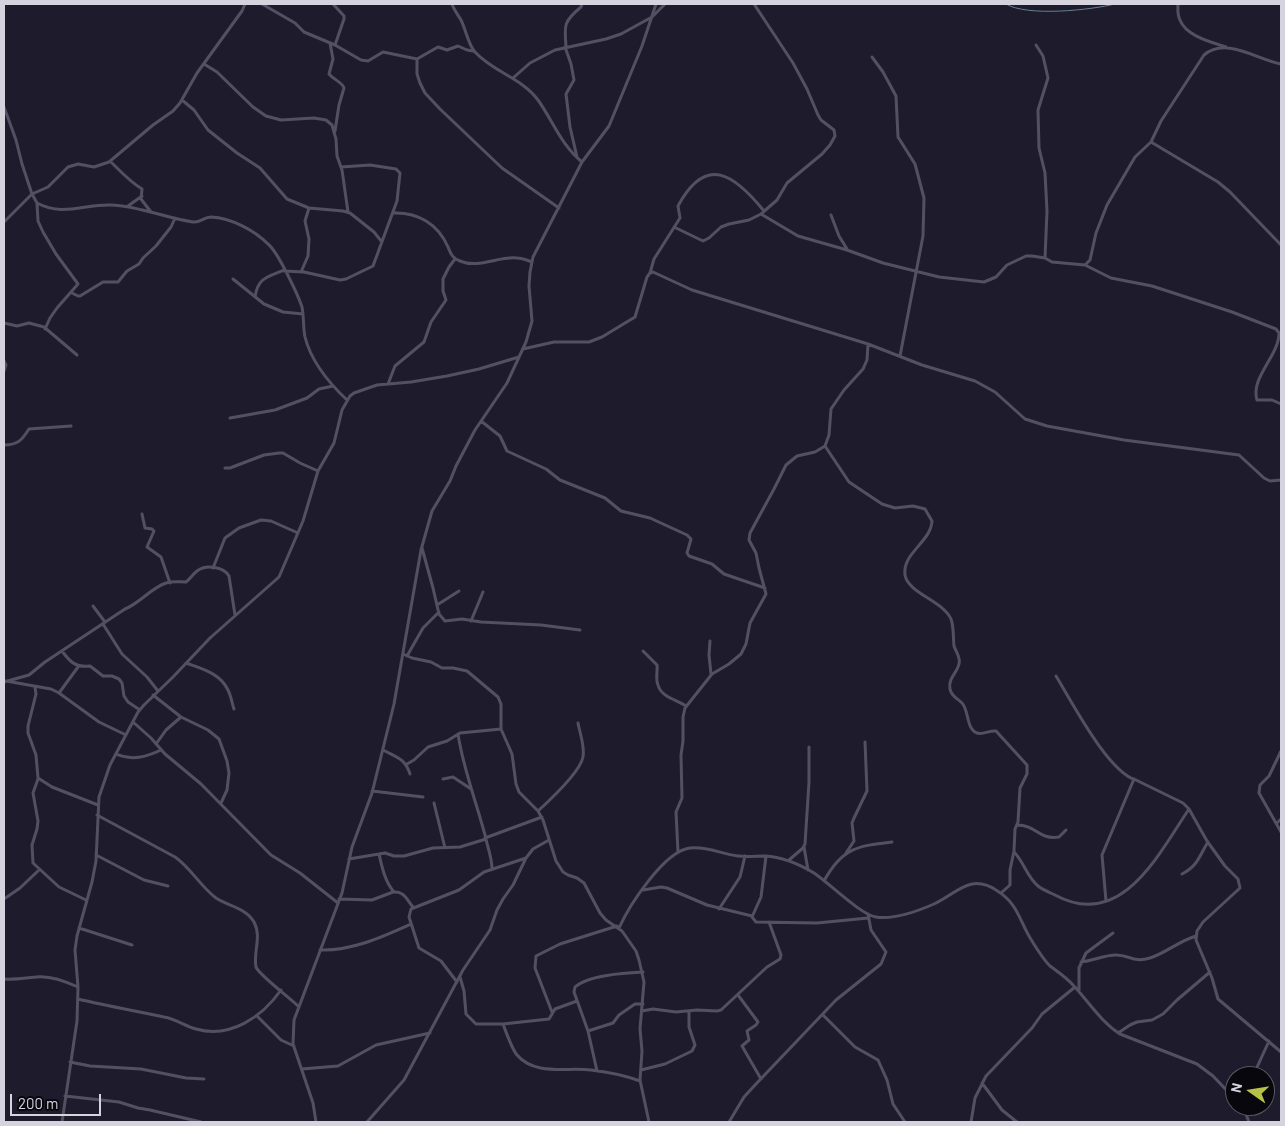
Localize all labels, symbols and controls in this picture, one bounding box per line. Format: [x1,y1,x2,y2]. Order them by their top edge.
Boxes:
north arrow [1225,1066,1275,1116]
text: N [1227,1081,1245,1094]
scale bar [12,1084,104,1116]
text: 200 m [18,1094,58,1112]

